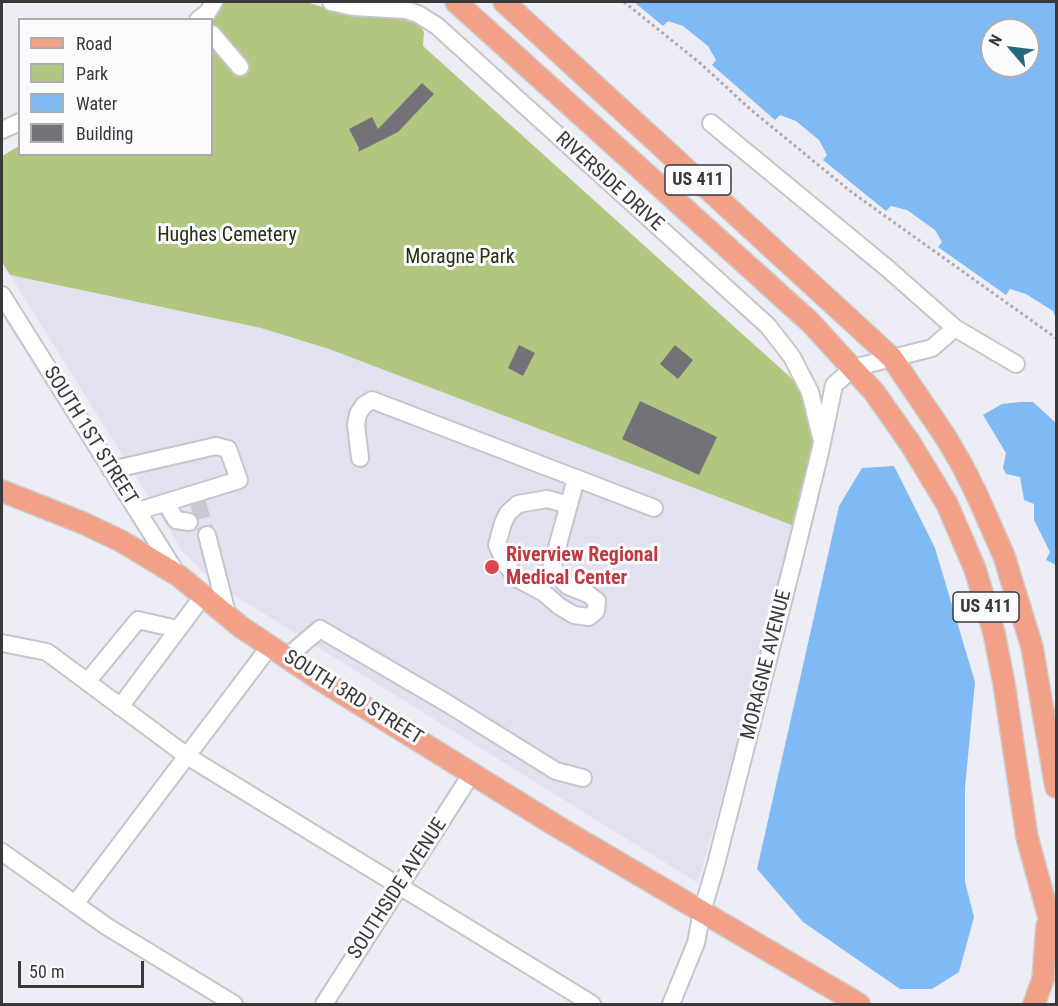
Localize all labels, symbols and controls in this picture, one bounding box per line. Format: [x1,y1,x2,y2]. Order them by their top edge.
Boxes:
legend [18,18,213,156]
north arrow [980,18,1040,78]
text: N [985,31,1006,49]
text: Road [76,33,112,54]
text: Park [76,63,108,84]
text: Water [76,93,117,114]
text: Building [76,123,133,144]
street label: RIVERSIDE DRIVE [550,127,668,237]
road number: US 411 [665,165,731,195]
park label: Hughes Cemetery [157,224,297,248]
park label: Moragne Park [405,246,515,270]
street label: SOUTH 1ST STREET [38,363,142,509]
place label: Riverview Regional Medical Center [506,544,658,591]
marker: Riverview Regional Medical Center [483,558,501,576]
street label: MORAGNE AVENUE [737,588,797,742]
road number: US 411 [953,592,1019,622]
street label: SOUTH 3RD STREET [279,646,427,750]
street label: SOUTHSIDE AVENUE [344,814,452,964]
scale bar [21,949,147,987]
text: 50 m [29,961,64,982]

